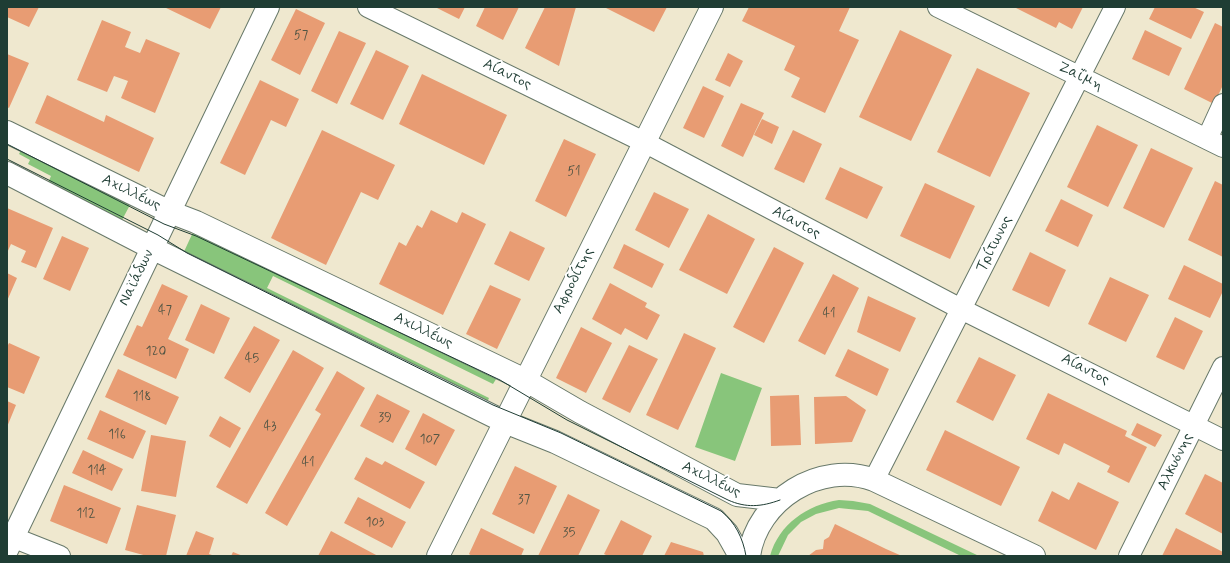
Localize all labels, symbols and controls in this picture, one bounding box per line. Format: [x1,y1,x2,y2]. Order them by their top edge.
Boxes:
house number: 57 [294,28,308,44]
street label: Αίαντος [480,56,534,94]
street label: Ζαΐμη [1055,58,1105,96]
house number: 51 [567,164,581,180]
street label: Αχιλλέως [99,171,163,215]
street label: Αίαντος [769,203,823,243]
street label: Τρίτωνος [973,213,1017,275]
street label: Αφροδίτης [550,245,598,317]
street label: Ναϊάδων [116,247,158,309]
house number: 47 [158,303,172,319]
house number: 41 [822,306,836,322]
street label: Αχιλλέως [391,309,455,353]
house number: 120 [146,344,166,360]
street label: Αίαντος [1058,350,1112,390]
house number: 45 [245,351,259,367]
house number: 118 [133,389,151,405]
house number: 39 [378,410,392,426]
house number: 43 [263,419,277,435]
house number: 116 [108,427,126,443]
street label: Αλκυόνης [1154,430,1198,494]
house number: 107 [420,432,440,448]
house number: 41 [301,455,315,471]
street label: Αχιλλέως [679,458,743,502]
house number: 114 [87,463,107,479]
house number: 37 [518,492,530,508]
house number: 112 [76,506,96,522]
house number: 103 [366,515,384,531]
house number: 35 [563,525,575,541]

